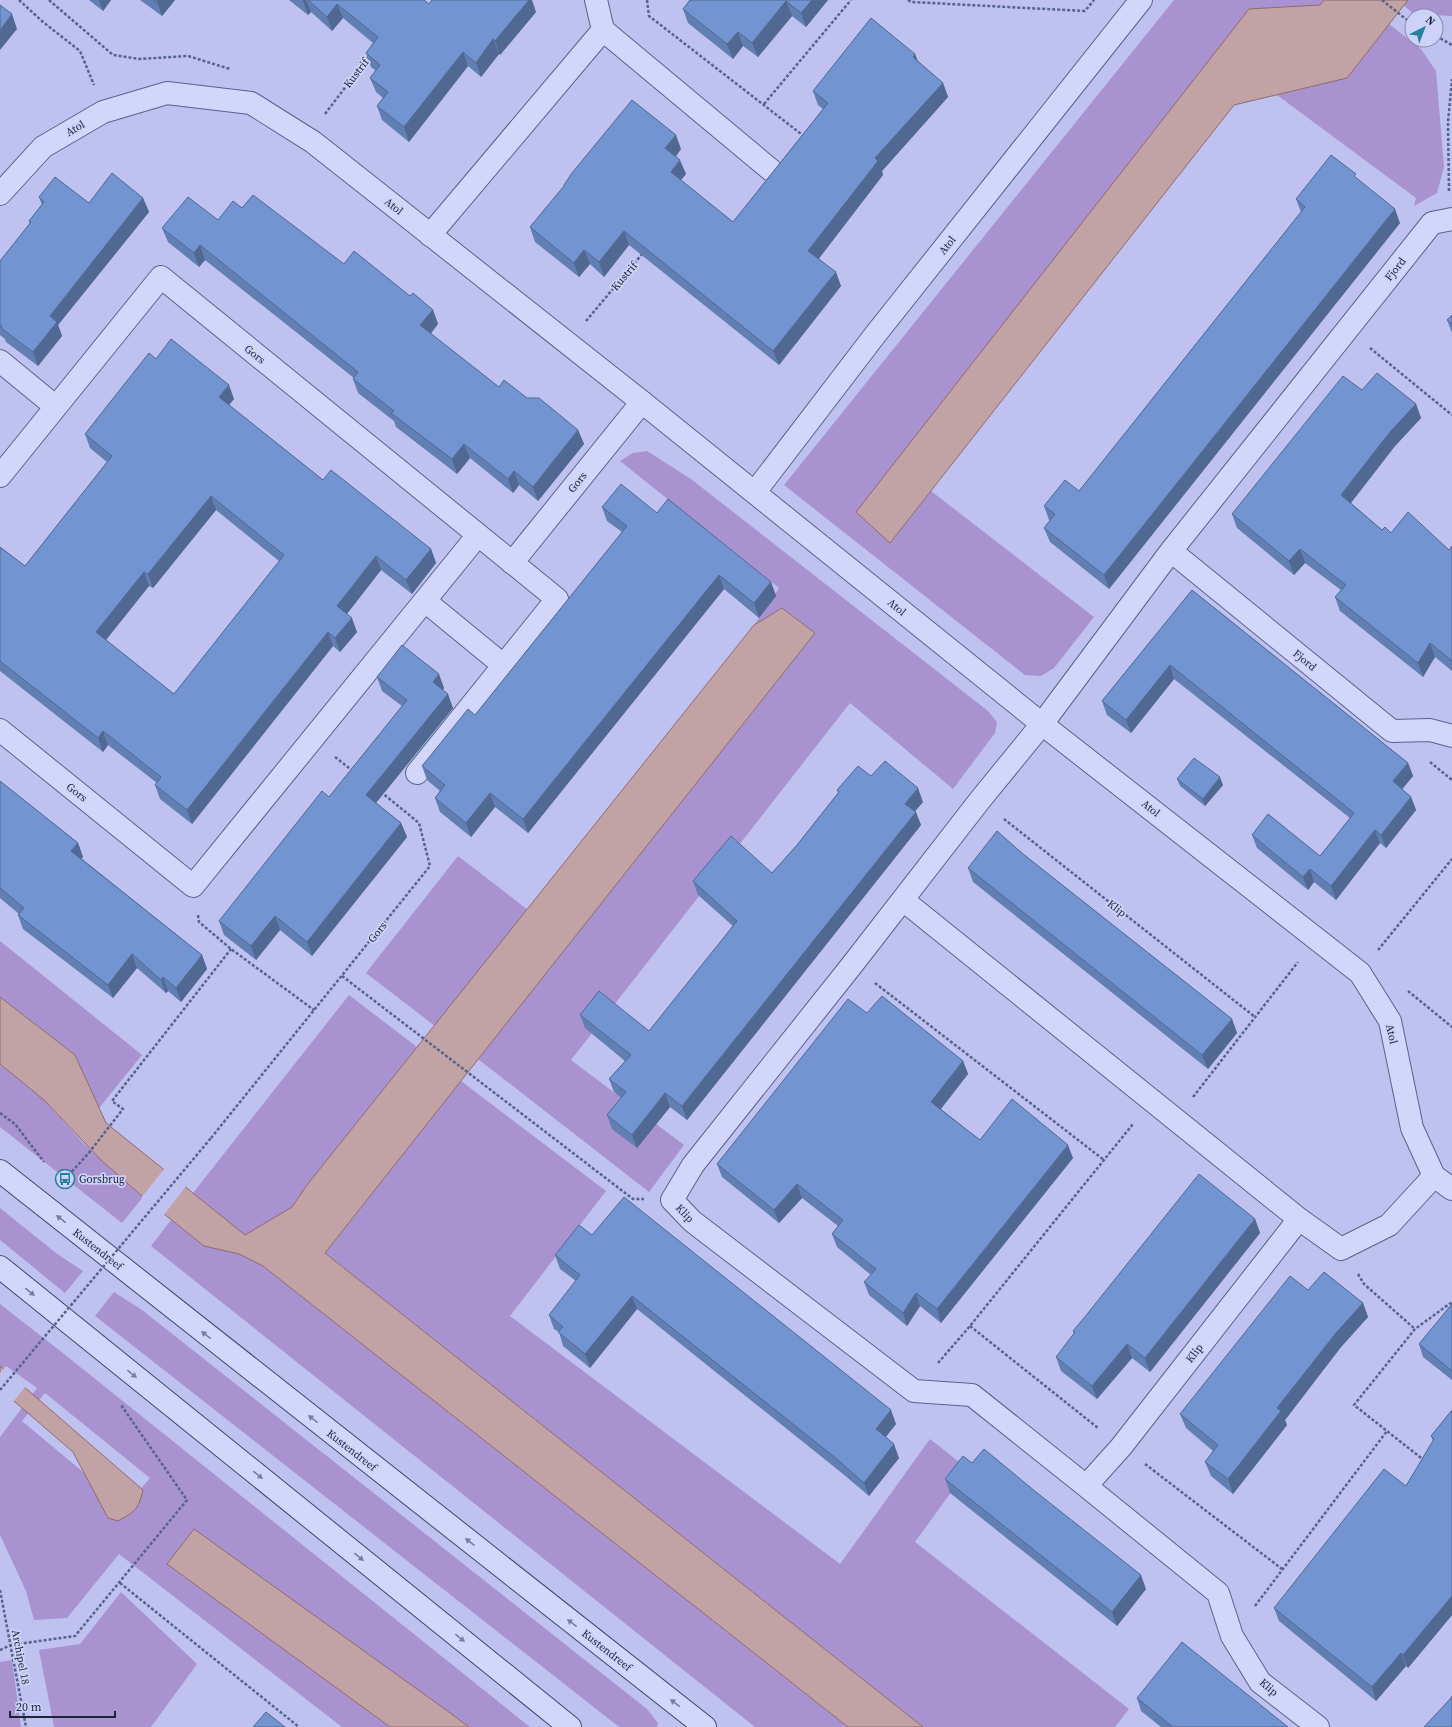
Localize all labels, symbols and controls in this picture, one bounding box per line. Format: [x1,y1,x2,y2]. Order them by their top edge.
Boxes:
north arrow [1404,8,1444,48]
text: N [1422,13,1438,29]
street label: Kustrif [340,54,373,91]
street label: Atol [63,117,88,140]
street label: Atol [381,194,406,218]
street label: Atol [935,233,959,258]
street label: Fjord [1381,254,1410,284]
street label: Kustrif [608,258,642,294]
street label: Gors [241,341,268,368]
street label: Gors [564,469,591,496]
street label: Atol [884,595,909,619]
street label: Fjord [1290,646,1320,675]
street label: Gors [63,779,90,806]
street label: Atol [1138,796,1163,820]
street label: Klip [1104,896,1129,921]
street label: Gors [364,919,391,946]
street label: Atol [1382,1023,1401,1045]
bus stop icon: Gorsbrug [54,1168,76,1190]
place label: Gorsbrug [79,1172,125,1187]
street label: Klip [672,1201,697,1226]
one-way arrow [55,1215,66,1224]
street label: Kustendreef [69,1225,127,1274]
one-way arrow [25,1287,36,1296]
one-way arrow [201,1330,212,1339]
street label: Klip [1182,1341,1207,1366]
one-way arrow [126,1369,137,1378]
one-way arrow [307,1414,318,1423]
street label: Kustendreef [323,1426,381,1475]
one-way arrow [252,1471,263,1480]
one-way arrow [465,1538,476,1547]
one-way arrow [353,1552,364,1561]
one-way arrow [567,1618,578,1627]
street label: Kustendreef [578,1626,636,1675]
street label: Archipel 18 [8,1628,33,1686]
one-way arrow [455,1634,466,1643]
street label: Klip [1256,1675,1281,1700]
scale bar [10,1693,115,1719]
text: 20 m [16,1699,42,1715]
one-way arrow [669,1699,680,1707]

